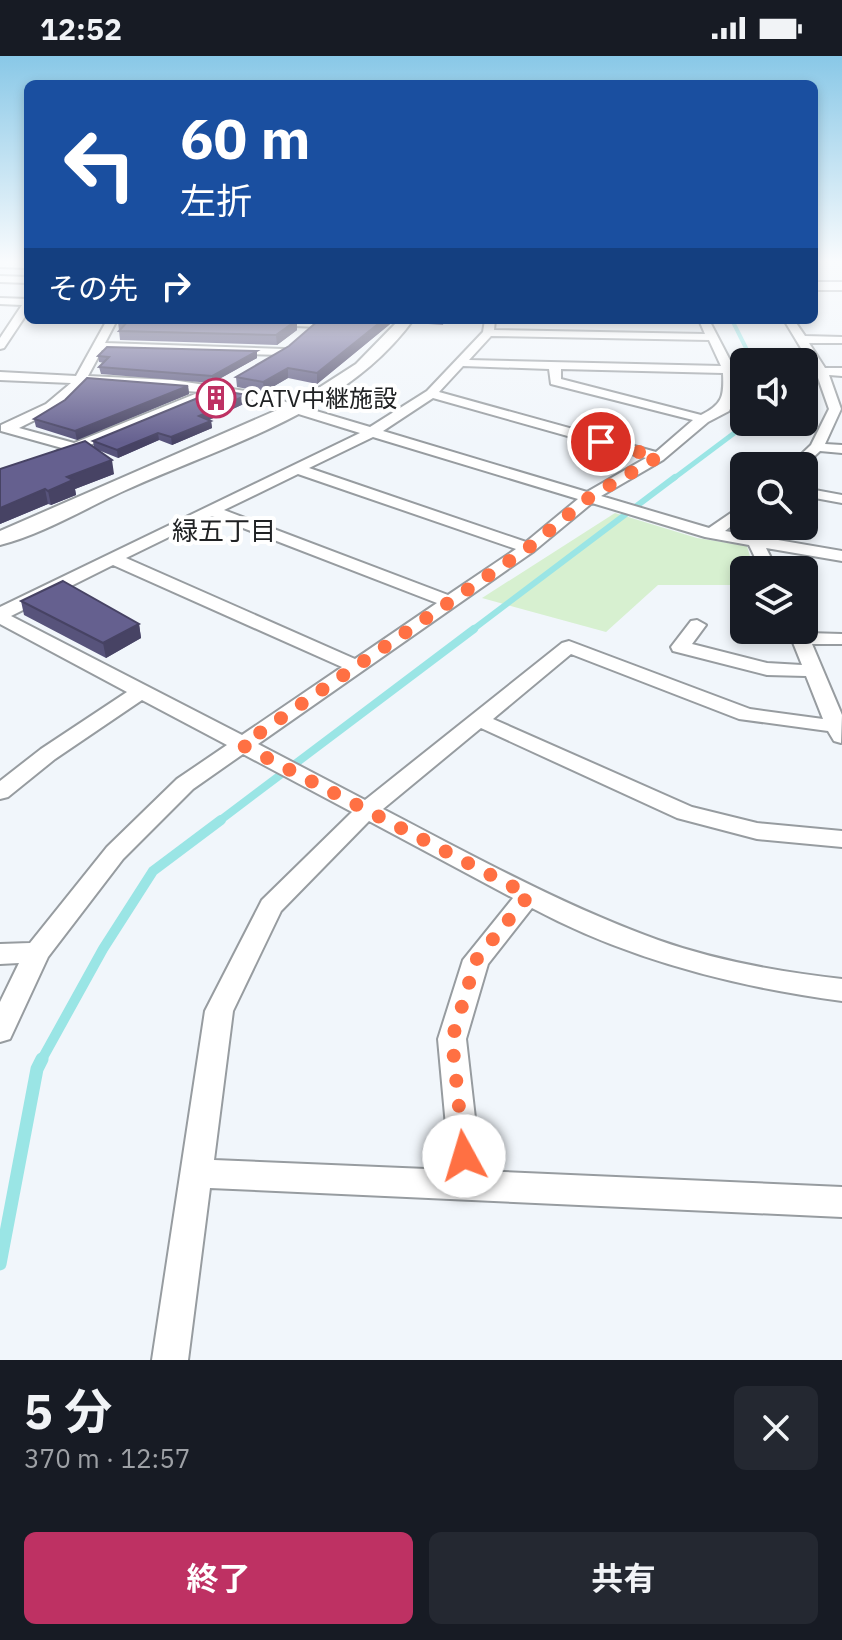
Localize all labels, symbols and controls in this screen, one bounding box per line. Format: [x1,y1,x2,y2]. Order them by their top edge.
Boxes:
text: 12:52 [40,9,122,48]
text: 60 m [180,102,310,174]
icon: left [48,112,152,216]
text: 左折 [180,177,252,224]
icon: right [154,264,198,308]
text: その先 [48,268,138,307]
map controls [730,348,818,644]
button: sound [730,348,818,436]
building icon: CATV中継施設 [195,377,237,419]
place label: CATV中継施設 [244,382,397,414]
pin [567,408,635,476]
icon: arrive [579,420,623,464]
button: search [730,452,818,540]
district label: 緑五丁目 [172,513,276,547]
button: layers [730,556,818,644]
position arrow [422,1114,506,1198]
text: 5 分 [24,1380,112,1442]
button: close [734,1386,818,1470]
text: 370 m · 12:57 [24,1441,190,1475]
button: 終了 [24,1532,413,1624]
button: 共有 [429,1532,818,1624]

